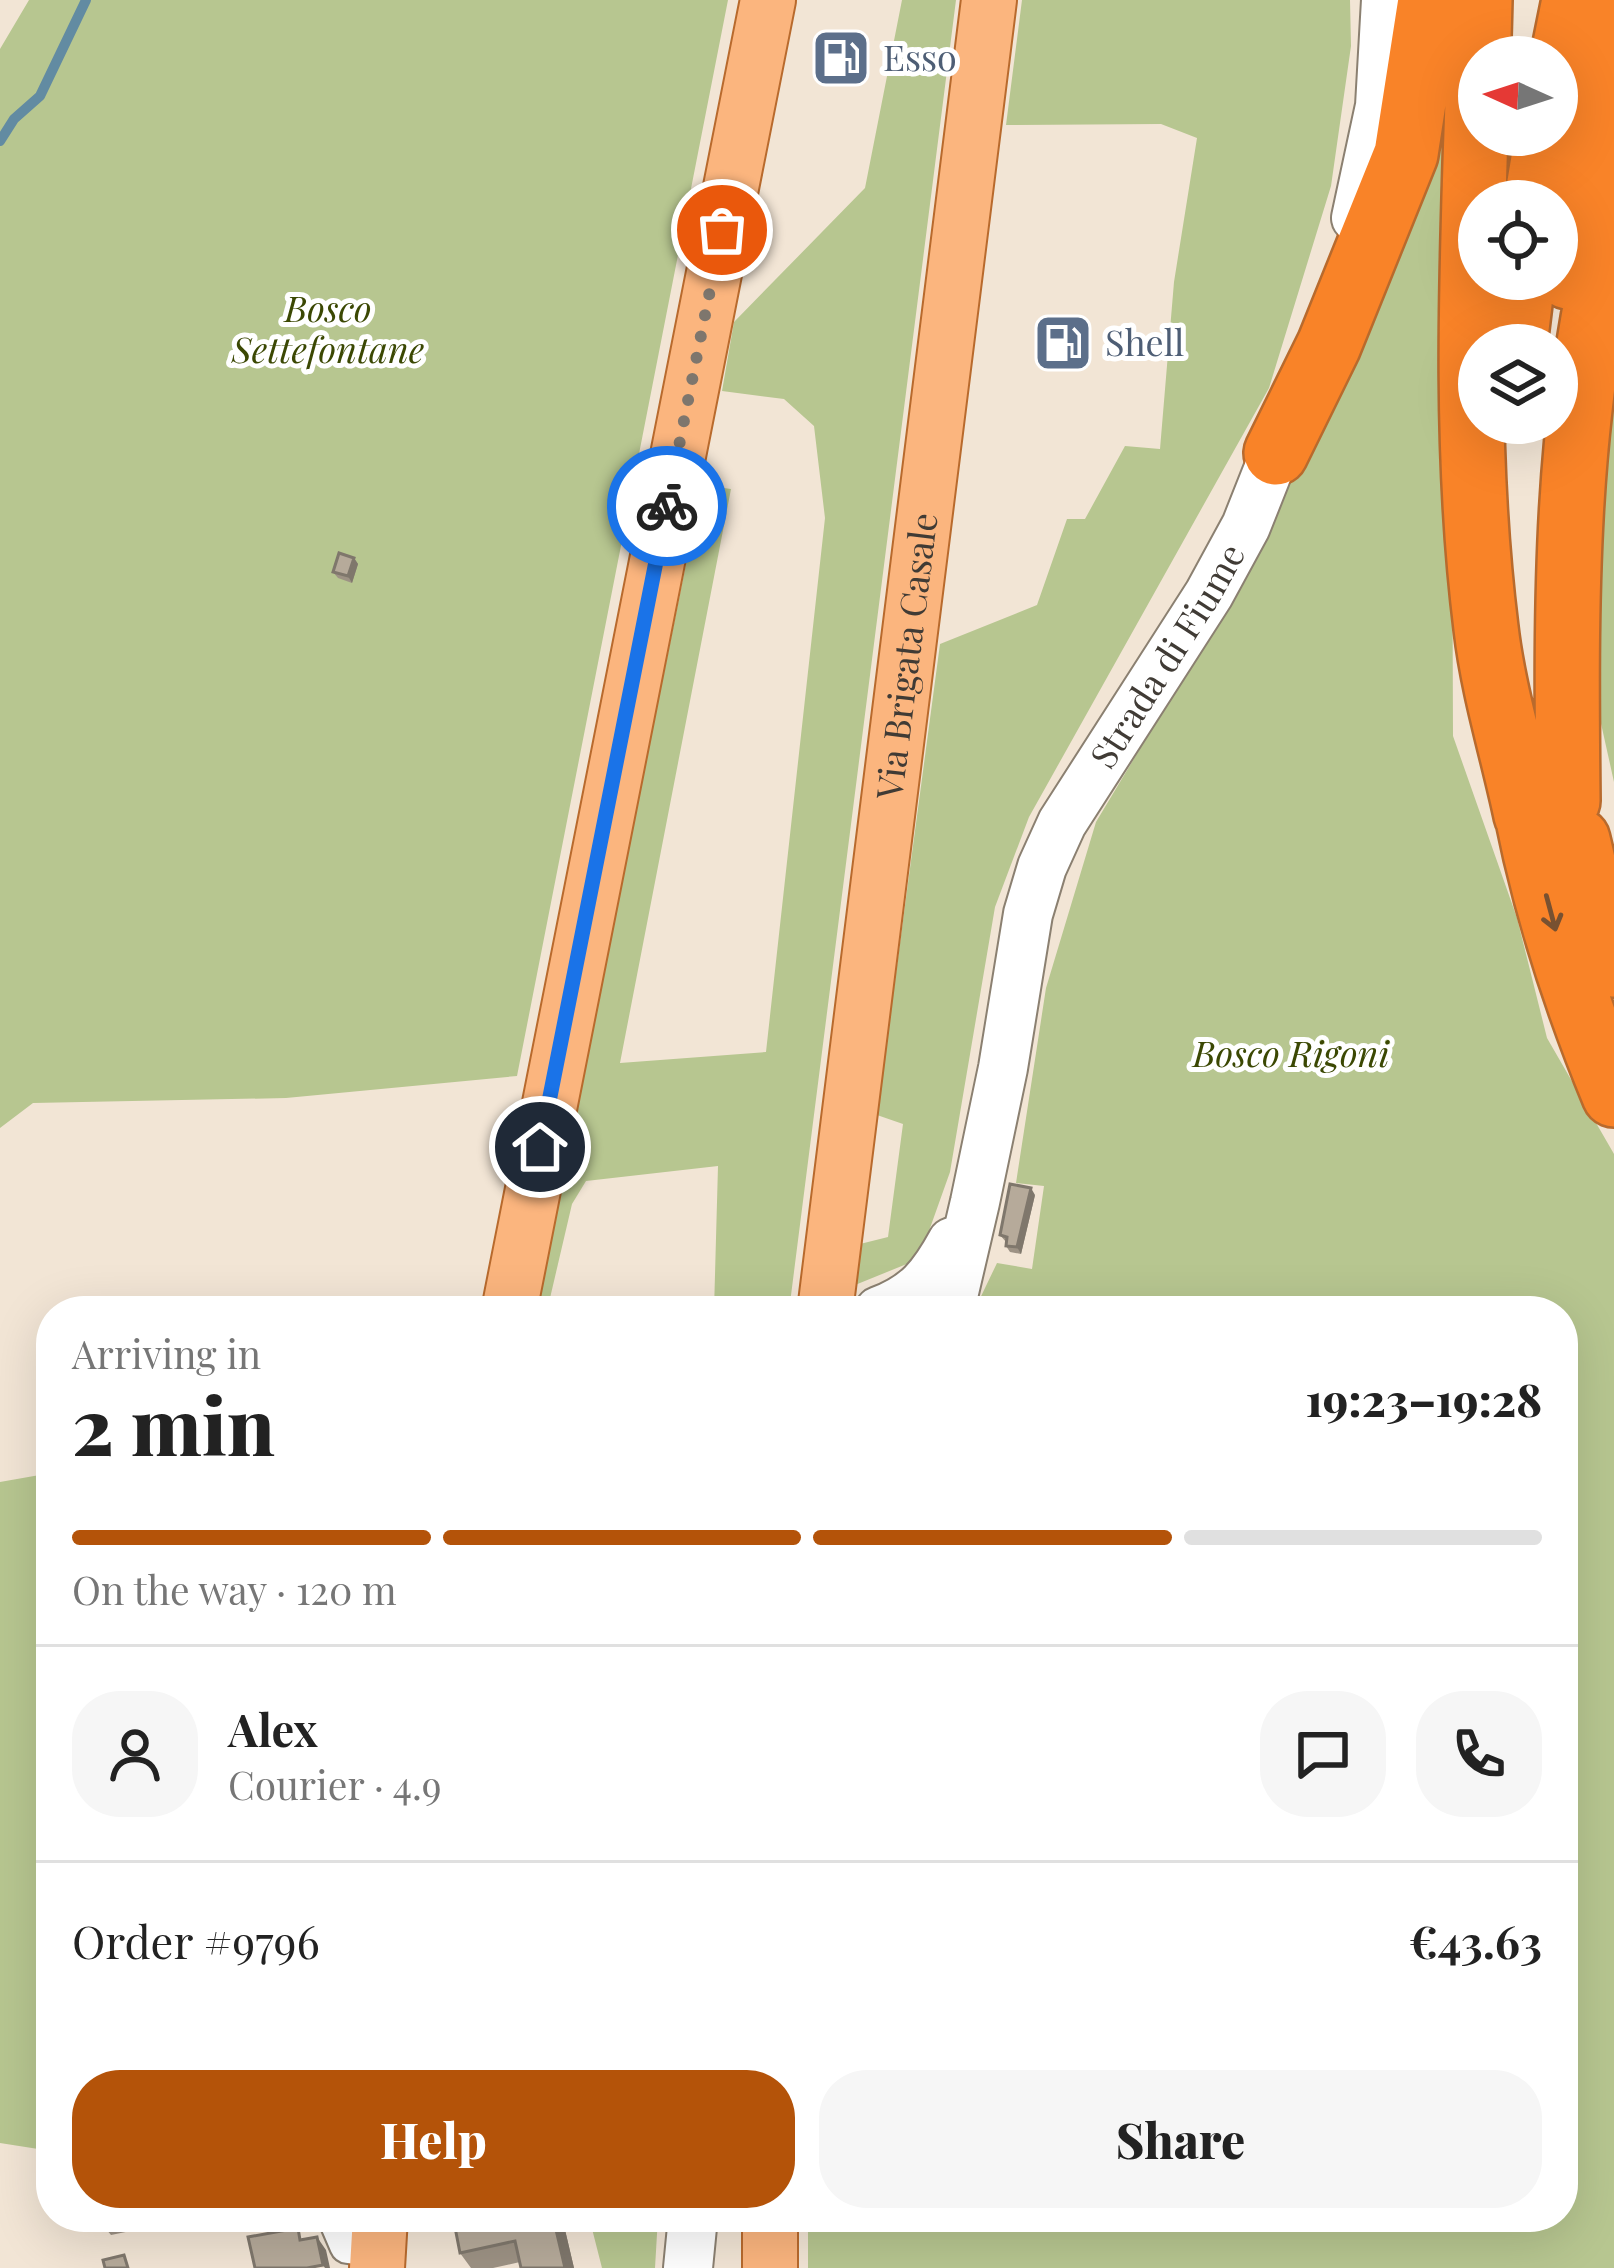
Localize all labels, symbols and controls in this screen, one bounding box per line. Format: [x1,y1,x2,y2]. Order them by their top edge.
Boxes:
fuel station icon: Esso [810,27,872,89]
place label: Esso [883,32,957,80]
north arrow [1458,36,1578,156]
map controls [1458,36,1578,444]
pin [671,179,773,281]
button: locate [1458,180,1578,300]
icon: bag [689,197,755,263]
park label: Bosco Settefontane [231,283,424,372]
fuel station icon: Shell [1032,312,1094,374]
place label: Shell [1105,317,1184,365]
button: layers [1458,324,1578,444]
courier [607,446,727,566]
icon: bike [634,473,700,539]
street label: Via Brigata Casale [863,510,947,803]
street label: Strada di Fiume [1078,534,1254,776]
one-way arrow [1541,893,1563,931]
park label: Bosco Rigoni [1191,1028,1390,1076]
pin [489,1096,591,1198]
icon: home [507,1114,573,1180]
text: Arriving in [72,1327,261,1379]
text: 19:23–19:28 [1305,1368,1542,1428]
text: 2 min [72,1372,275,1476]
text: On the way · 120 m [72,1563,397,1615]
button: person [72,1691,198,1817]
button: chat [1260,1691,1386,1817]
button: phone [1416,1691,1542,1817]
text: Alex [228,1698,318,1758]
text: Courier · 4.9 [228,1758,442,1810]
text: Order #9796 [72,1910,320,1970]
text: €43.63 [1409,1910,1542,1970]
button: Help [72,2070,795,2208]
button: Share [819,2070,1542,2208]

